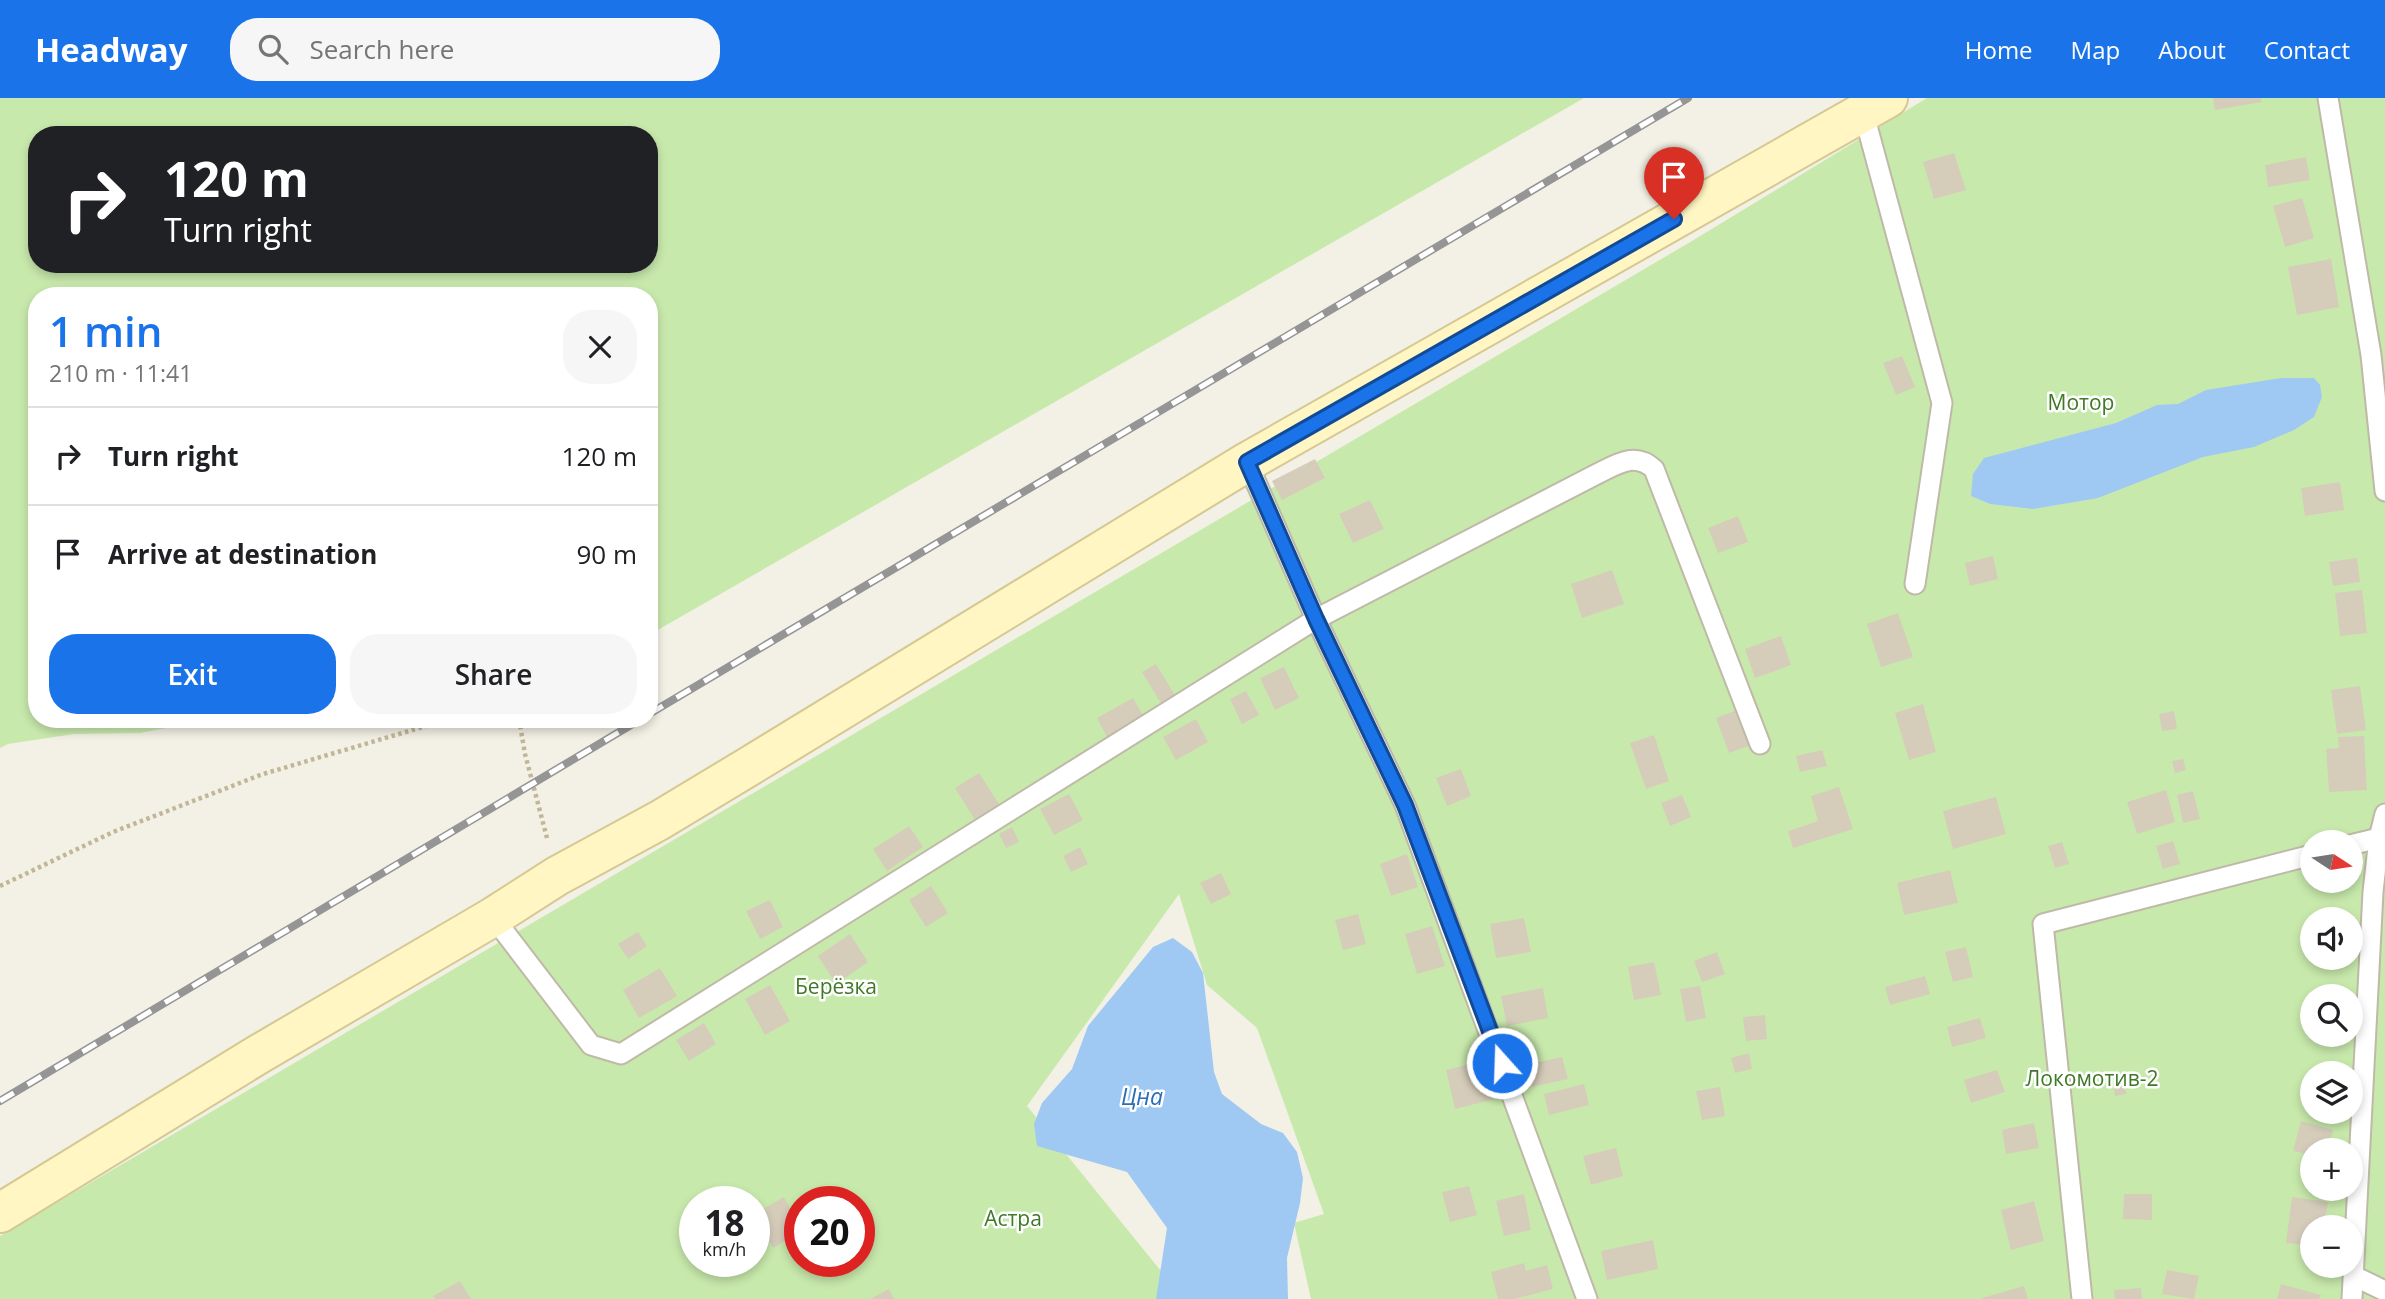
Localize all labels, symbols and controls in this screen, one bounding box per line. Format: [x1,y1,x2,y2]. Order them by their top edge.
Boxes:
search box [230,18,720,81]
text: Headway [35,27,188,72]
icon: search [254,30,292,68]
text: Search here [310,31,454,67]
text: Home [1965,33,2033,66]
text: Map [2071,33,2120,66]
text: About [2158,33,2226,66]
text: Contact [2264,33,2350,66]
text: 120 m [164,145,309,211]
pin [1644,147,1704,219]
icon: right [49,154,140,245]
icon: arrive [1655,158,1693,196]
text: Turn right [164,208,312,251]
text: 1 min [49,302,162,359]
button: close [563,310,637,384]
text: 210 m · 11:41 [49,357,192,389]
park label: Мотор [2048,388,2114,416]
icon: right [49,437,87,475]
text: Turn right [108,438,239,474]
text: 120 m [562,438,637,474]
icon: arrive [49,535,87,573]
text: Arrive at destination [108,536,377,572]
text: 90 m [576,536,637,572]
button: Exit [49,634,336,714]
button: Share [350,634,637,714]
north arrow [2300,830,2362,892]
map controls [2300,830,2363,1278]
button: sound [2300,907,2363,970]
park label: Берёзка [795,972,877,1000]
button: search [2300,984,2363,1047]
position arrow [1465,1026,1539,1100]
button: layers [2300,1061,2363,1124]
park label: Локомотив-2 [2026,1064,2158,1092]
water label: Цна [1121,1080,1163,1112]
button: + [2300,1138,2363,1201]
speed limit sign: 20 [784,1186,875,1277]
text: 18 [704,1199,745,1246]
park label: Астра [984,1204,1042,1232]
button: − [2300,1215,2363,1278]
text: km/h [703,1237,746,1261]

